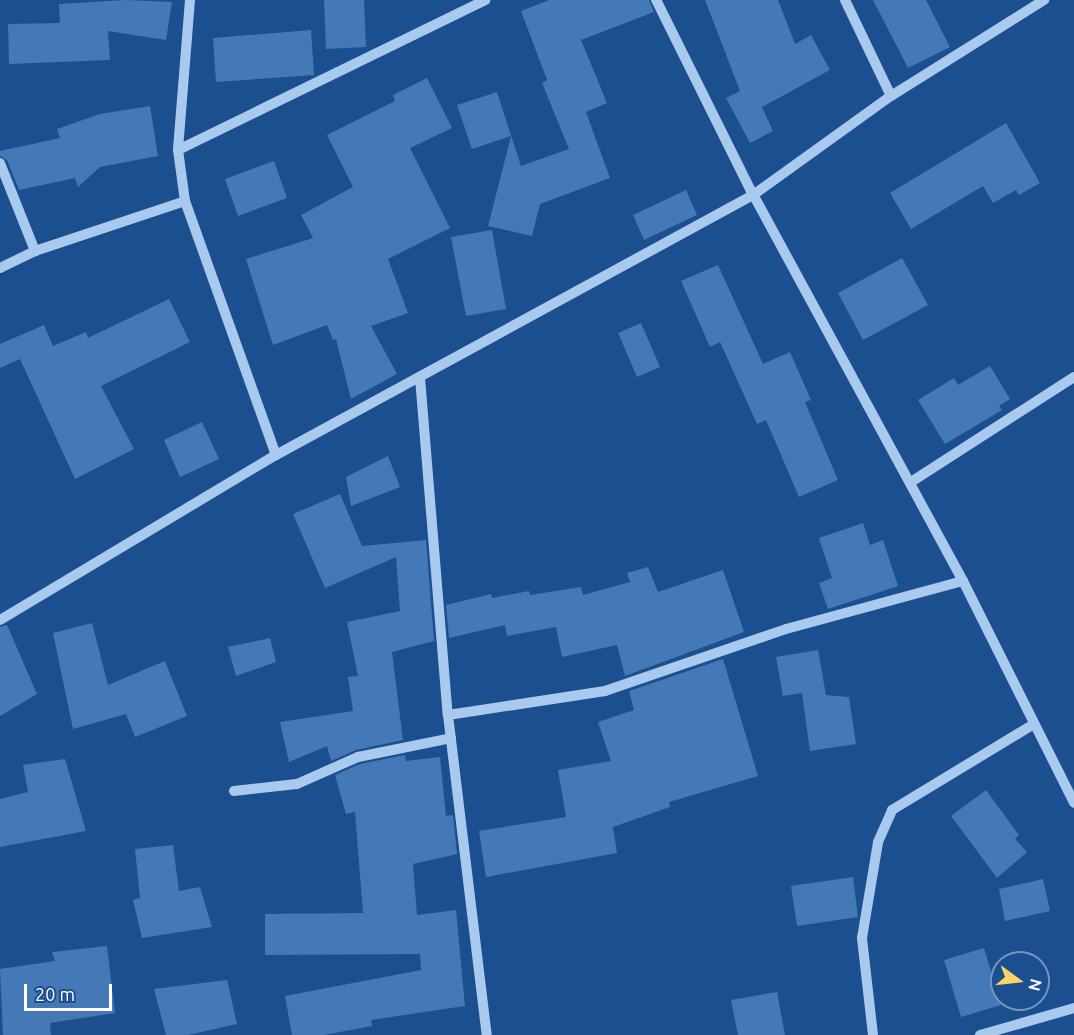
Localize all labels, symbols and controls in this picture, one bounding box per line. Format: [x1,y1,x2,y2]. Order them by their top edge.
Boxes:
north arrow [990,951,1050,1011]
scale bar [27,972,116,1010]
text: N [1025,977,1046,993]
text: 20 m [35,984,75,1004]

